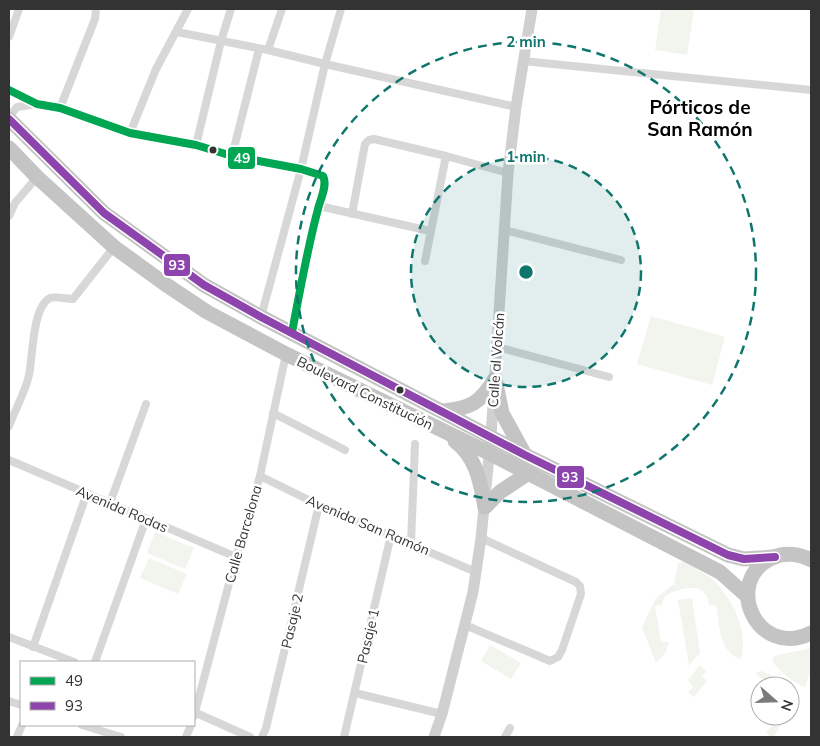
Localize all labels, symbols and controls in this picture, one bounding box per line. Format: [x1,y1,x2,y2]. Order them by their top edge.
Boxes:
text: 2 min [506,32,546,51]
district label: Pórticos de San Ramón [647,95,753,141]
unlabelled marker [208,145,218,155]
line badge: 49 [227,146,256,170]
text: 1 min [506,147,546,166]
text: 49 [234,149,250,167]
line badge: 93 [163,253,191,277]
text: 93 [169,256,185,274]
centre of rings [517,263,535,281]
street label: Calle al Volcán [484,312,508,408]
street label: Boulevard Constitución [294,352,436,434]
unlabelled marker [395,385,405,395]
line badge: 93 [556,465,585,489]
text: 93 [562,468,578,486]
street label: Avenida Rodas [73,482,171,536]
street label: Calle Barcelona [220,483,266,585]
street label: Avenida San Ramón [304,491,432,559]
street label: Pasaje 2 [277,592,307,650]
street label: Pasaje 1 [353,607,383,665]
legend [20,661,195,726]
text: 49 [65,671,83,690]
north arrow [750,676,800,726]
text: 93 [65,696,83,715]
text: N [777,697,797,713]

